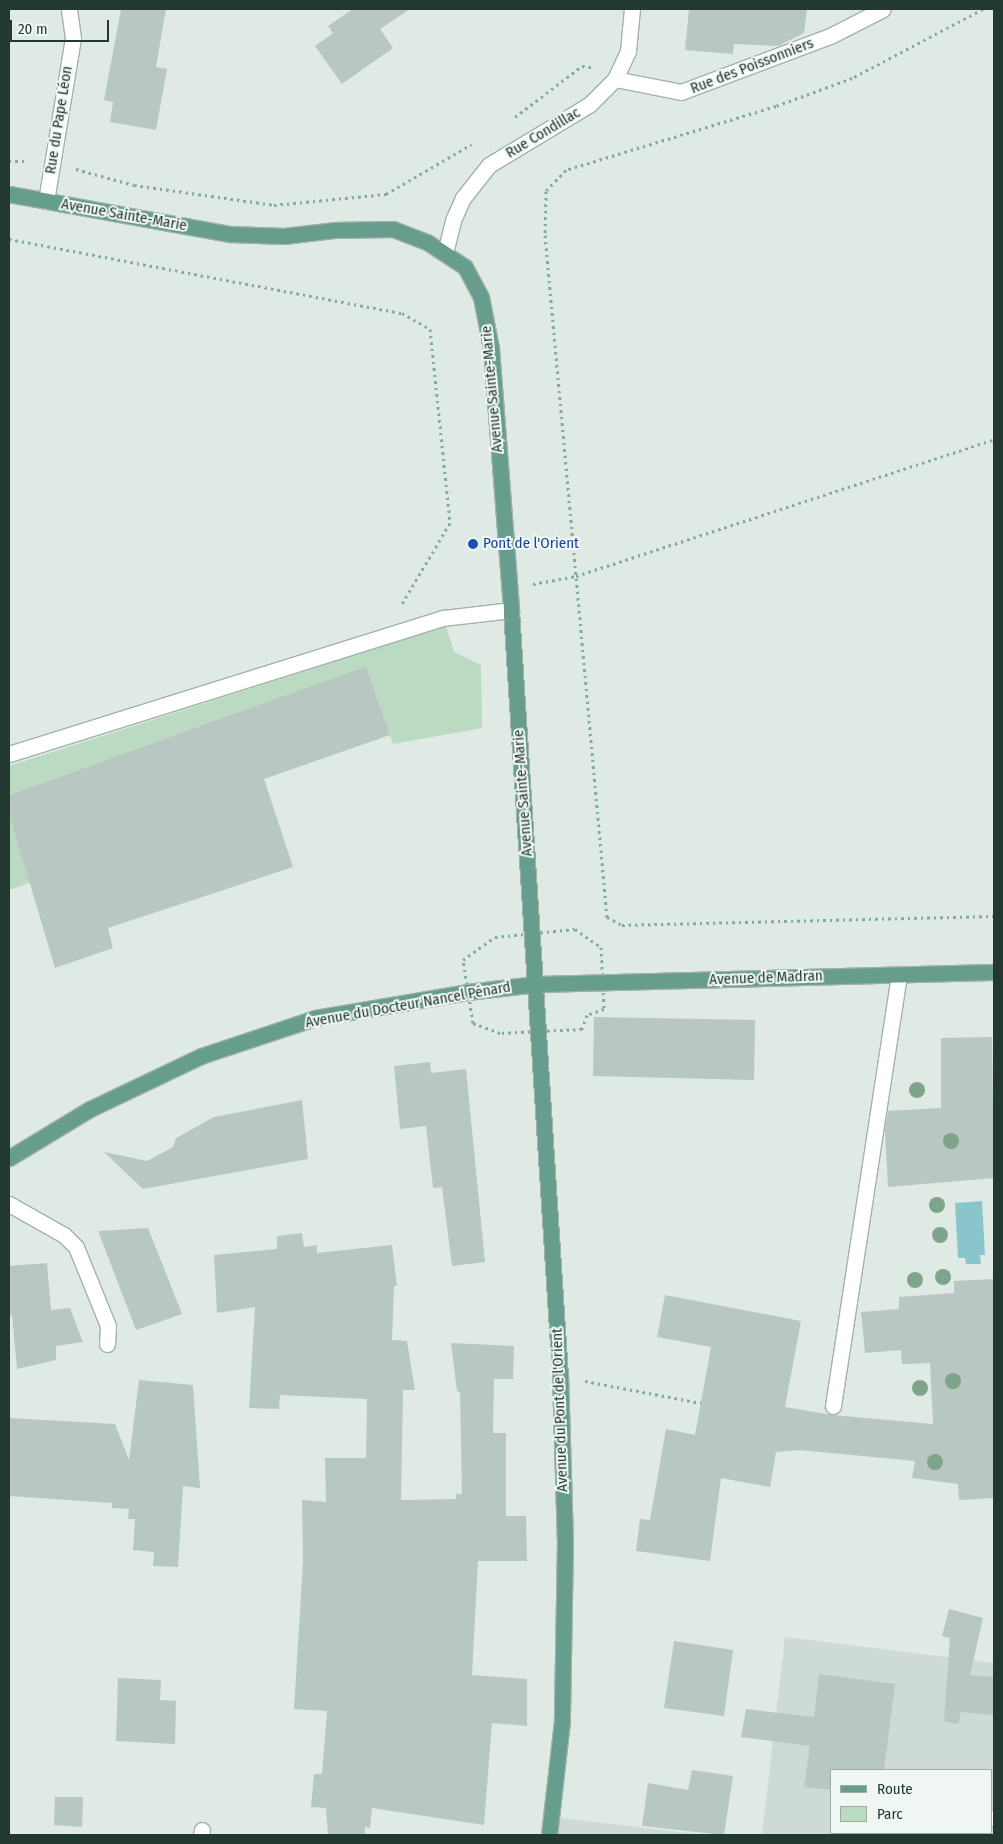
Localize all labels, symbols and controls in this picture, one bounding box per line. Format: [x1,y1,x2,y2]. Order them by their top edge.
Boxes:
scale bar [12,10,111,42]
text: 20 m [18,20,48,38]
street label: Rue des Poissonniers [688,34,816,98]
street label: Rue du Pape Léon [42,65,76,175]
street label: Rue Condillac [503,104,583,162]
street label: Avenue Sainte-Marie [60,195,188,235]
street label: Avenue Sainte-Marie [477,325,507,453]
place label: Pont de l'Orient [483,535,579,553]
marker: Pont de l'Orient [467,538,479,550]
street label: Avenue Sainte-Marie [510,729,536,857]
street label: Avenue de Madran [709,967,823,989]
street label: Avenue du Docteur Nancel Pénard [304,978,512,1032]
street label: Avenue du Pont de l'Orient [548,1328,572,1492]
legend [830,1769,993,1834]
text: Route [877,1780,913,1798]
text: Parc [877,1805,903,1823]

